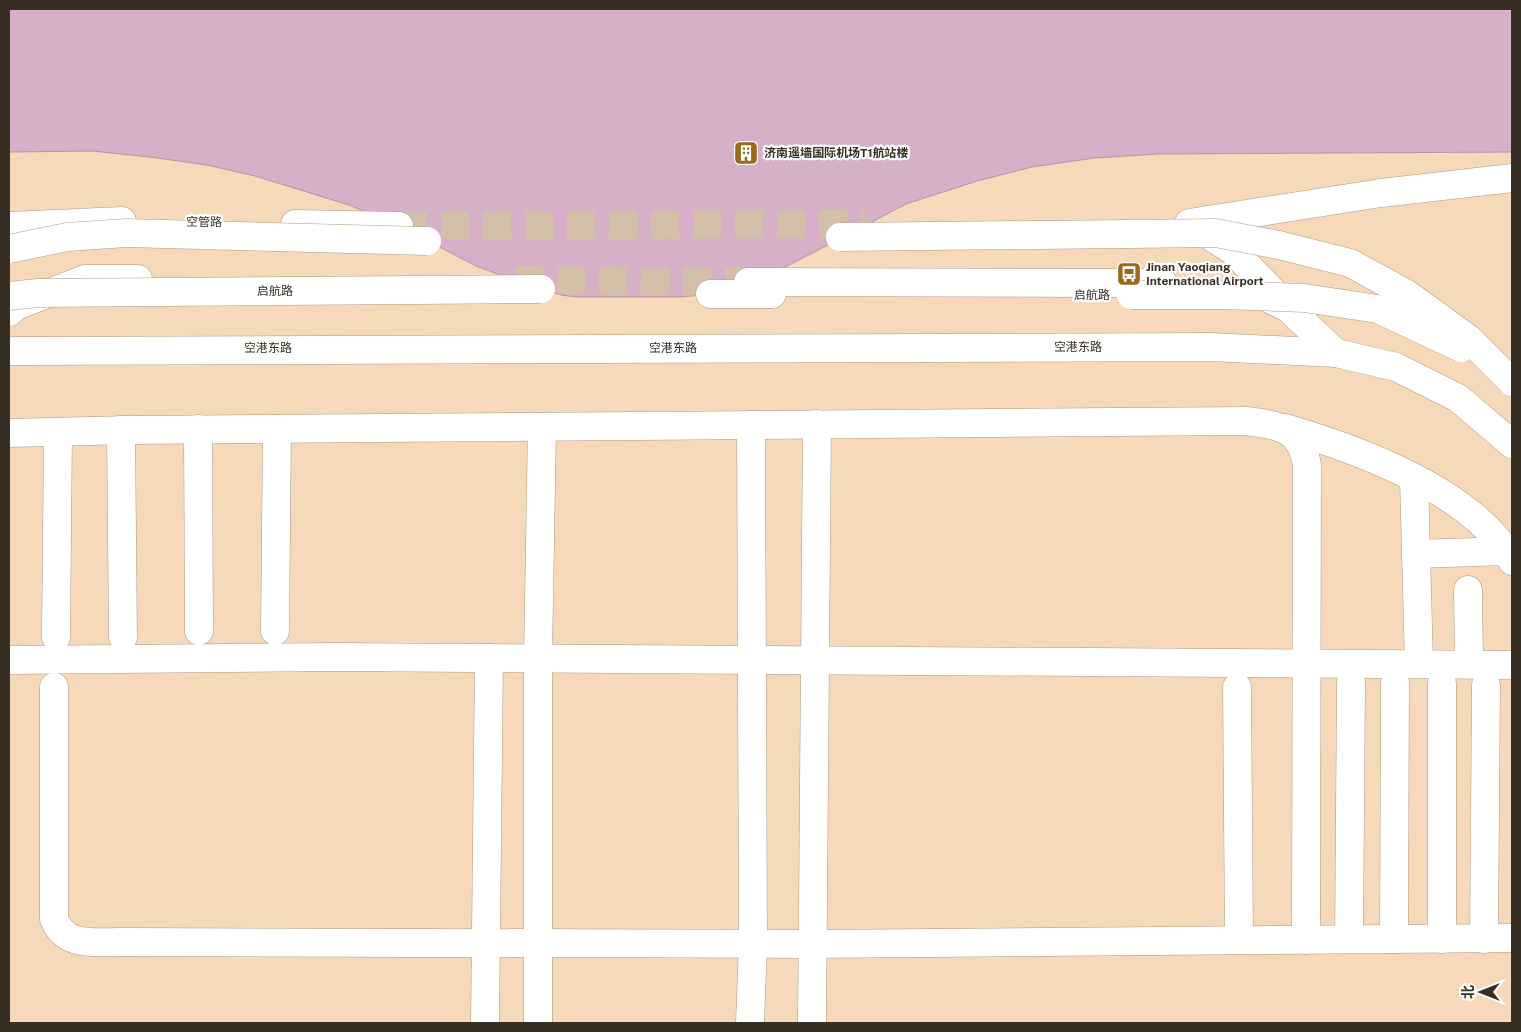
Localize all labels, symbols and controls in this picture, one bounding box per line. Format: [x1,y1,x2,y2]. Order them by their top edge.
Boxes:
building icon: 济南遥墙国际机场T1航站楼 [733,140,759,166]
place label: 济南遥墙国际机场T1航站楼 [764,146,909,160]
street label: 空管路 [186,215,222,229]
place label: Jinan Yaoqiang International Airport [1146,260,1264,288]
bus stop icon: Jinan Yaoqiang International Airport [1116,261,1142,287]
street label: 启航路 [257,284,293,298]
street label: 启航路 [1074,288,1110,302]
street label: 空港东路 [1054,340,1102,354]
street label: 空港东路 [244,341,292,355]
street label: 空港东路 [649,341,697,355]
north arrow [1456,967,1506,1017]
text: 北 [1460,985,1476,999]

